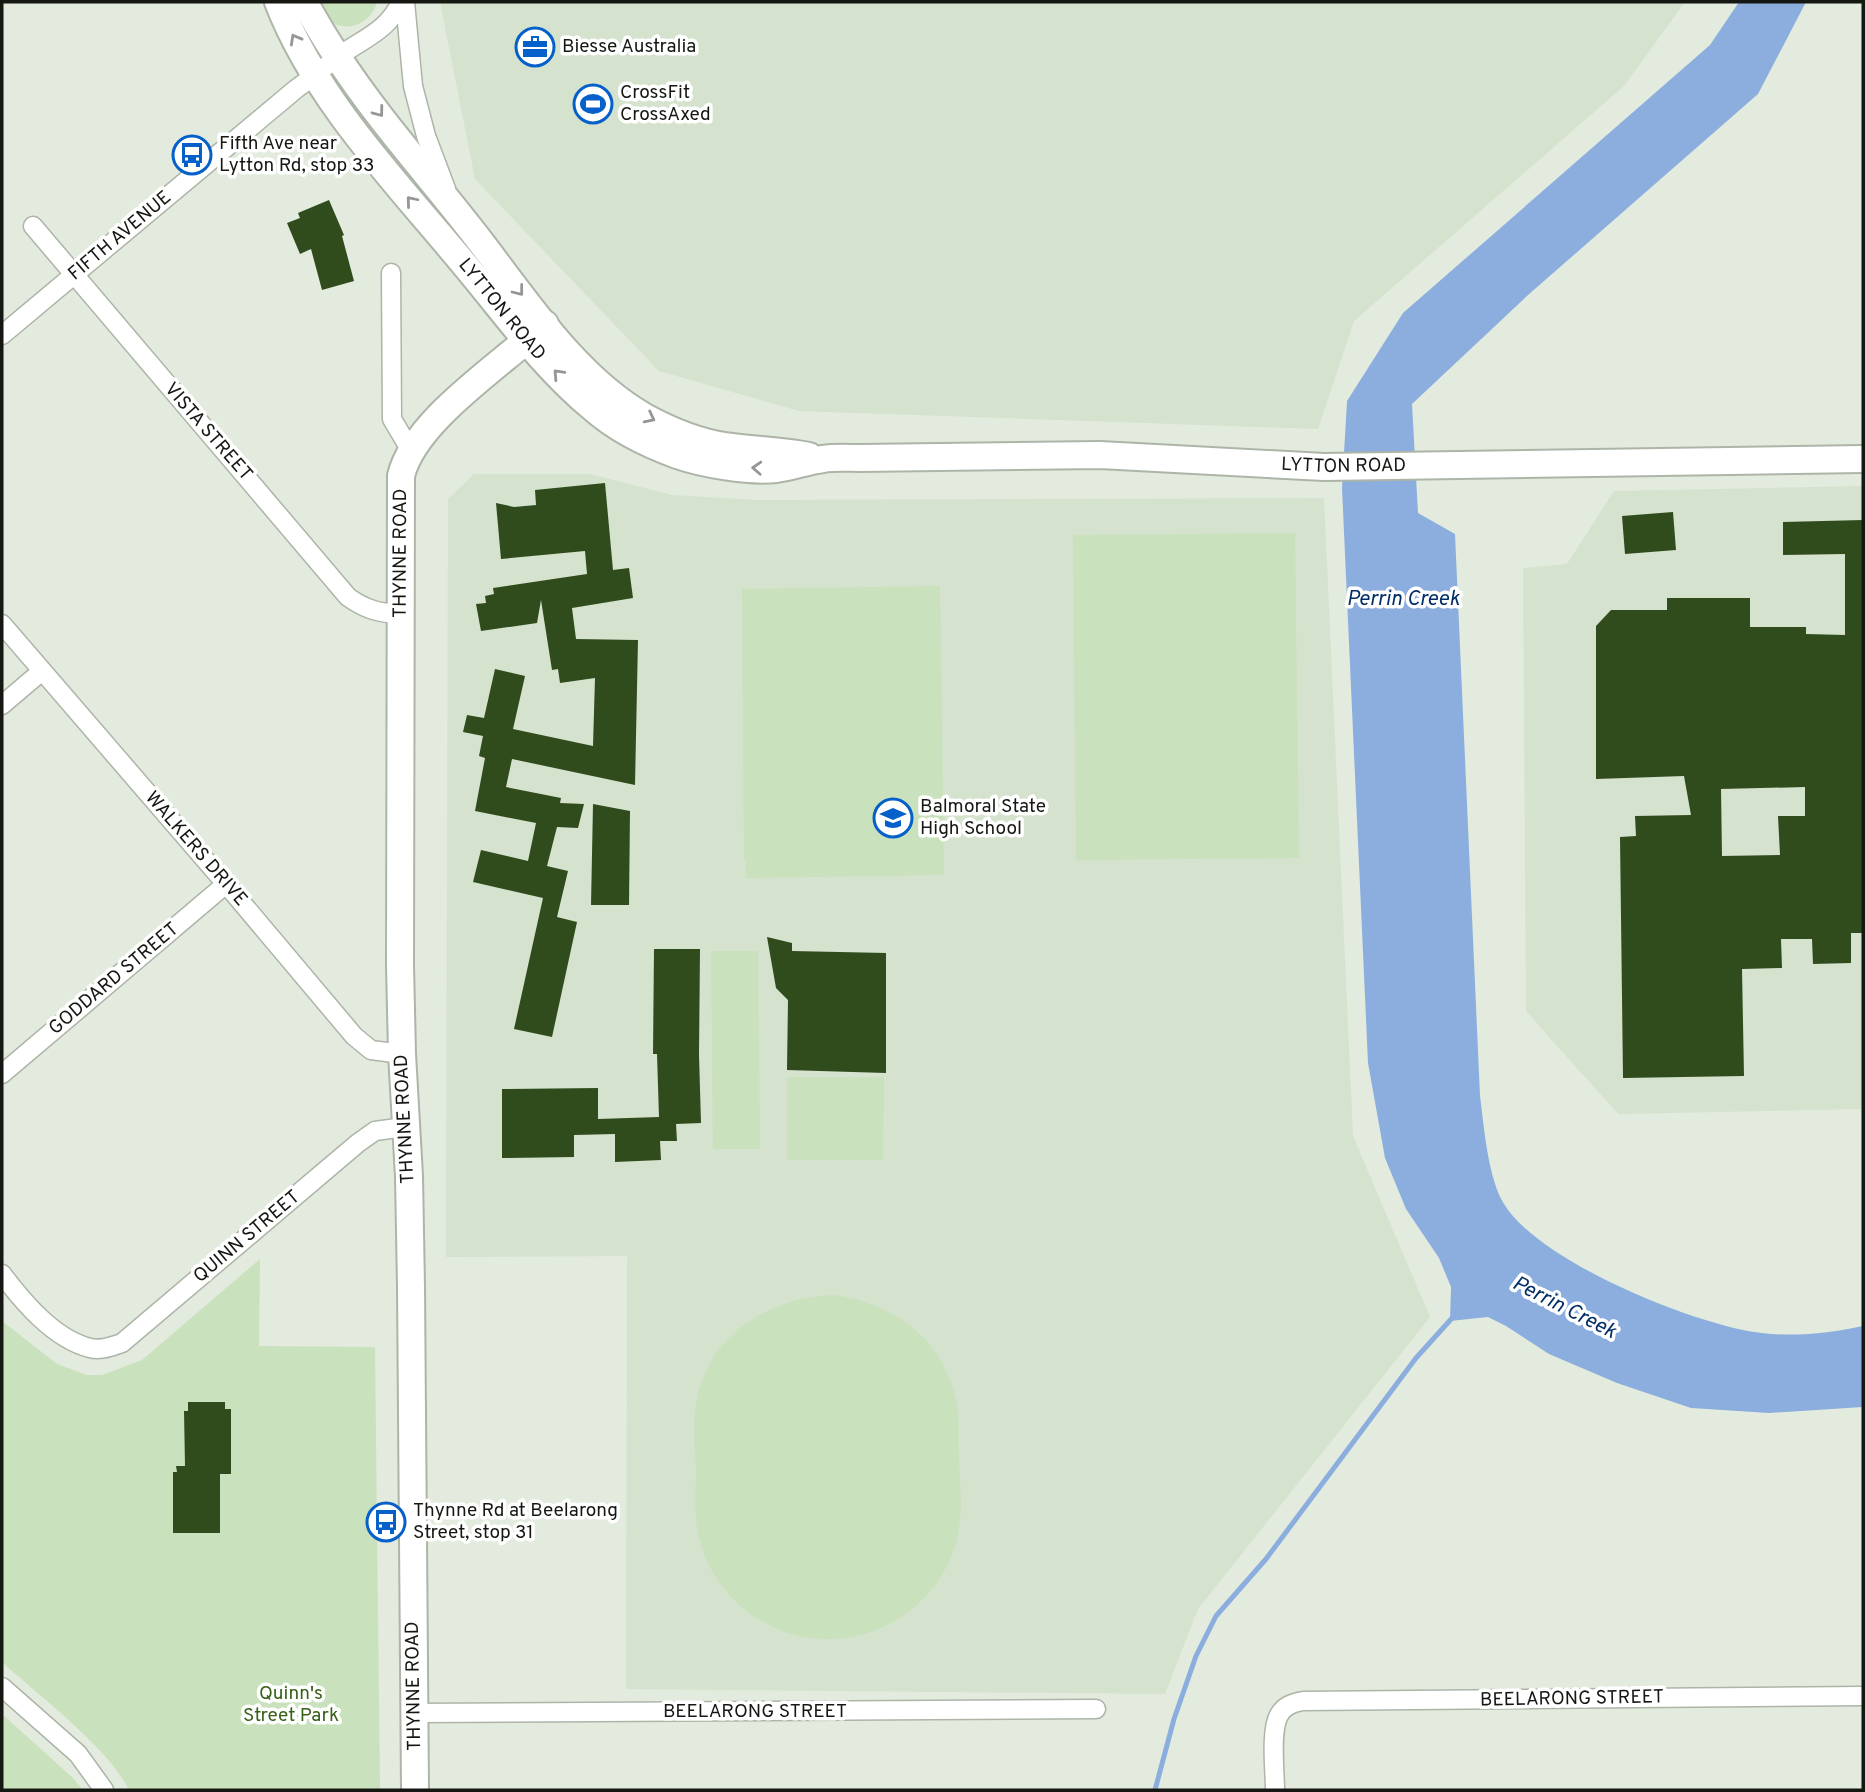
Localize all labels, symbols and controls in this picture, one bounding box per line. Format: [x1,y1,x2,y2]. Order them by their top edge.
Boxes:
office icon: Biesse Australia [514,26,556,68]
one-way arrow [289,34,303,46]
place label: Biesse Australia [562,35,696,59]
place label: CrossFit CrossAxed [620,81,711,127]
sports icon: CrossFit CrossAxed [572,83,614,125]
one-way arrow [370,104,383,117]
place label: Fifth Ave near Lytton Rd, stop 33 [219,132,375,178]
bus stop icon: Fifth Ave near Lytton Rd, stop 33 [171,134,213,176]
street label: FIFTH AVENUE [64,186,176,286]
one-way arrow [407,196,419,209]
street label: LYTTON ROAD [453,254,551,366]
one-way arrow [511,283,524,296]
one-way arrow [554,369,566,382]
street label: VISTA STREET [159,378,257,486]
one-way arrow [643,410,655,424]
street label: LYTTON ROAD [1280,453,1406,479]
one-way arrow [751,461,762,476]
street label: THYNNE ROAD [389,488,413,618]
water label: Perrin Creek [1347,586,1460,613]
street label: WALKERS DRIVE [140,787,252,911]
place label: Balmoral State High School [920,795,1046,841]
school or university icon: Balmoral State High School [872,797,914,839]
street label: GODDARD STREET [44,917,184,1041]
street label: THYNNE ROAD [390,1054,420,1184]
street label: QUINN STREET [189,1185,305,1289]
water label: Perrin Creek [1508,1270,1621,1346]
place label: Thynne Rd at Beelarong Street, stop 31 [413,1499,618,1545]
bus stop icon: Thynne Rd at Beelarong Street, stop 31 [365,1501,407,1543]
street label: THYNNE ROAD [401,1621,427,1751]
park label: Quinn's Street Park [243,1682,339,1728]
street label: BEELARONG STREET [1480,1685,1664,1713]
street label: BEELARONG STREET [663,1700,847,1724]

